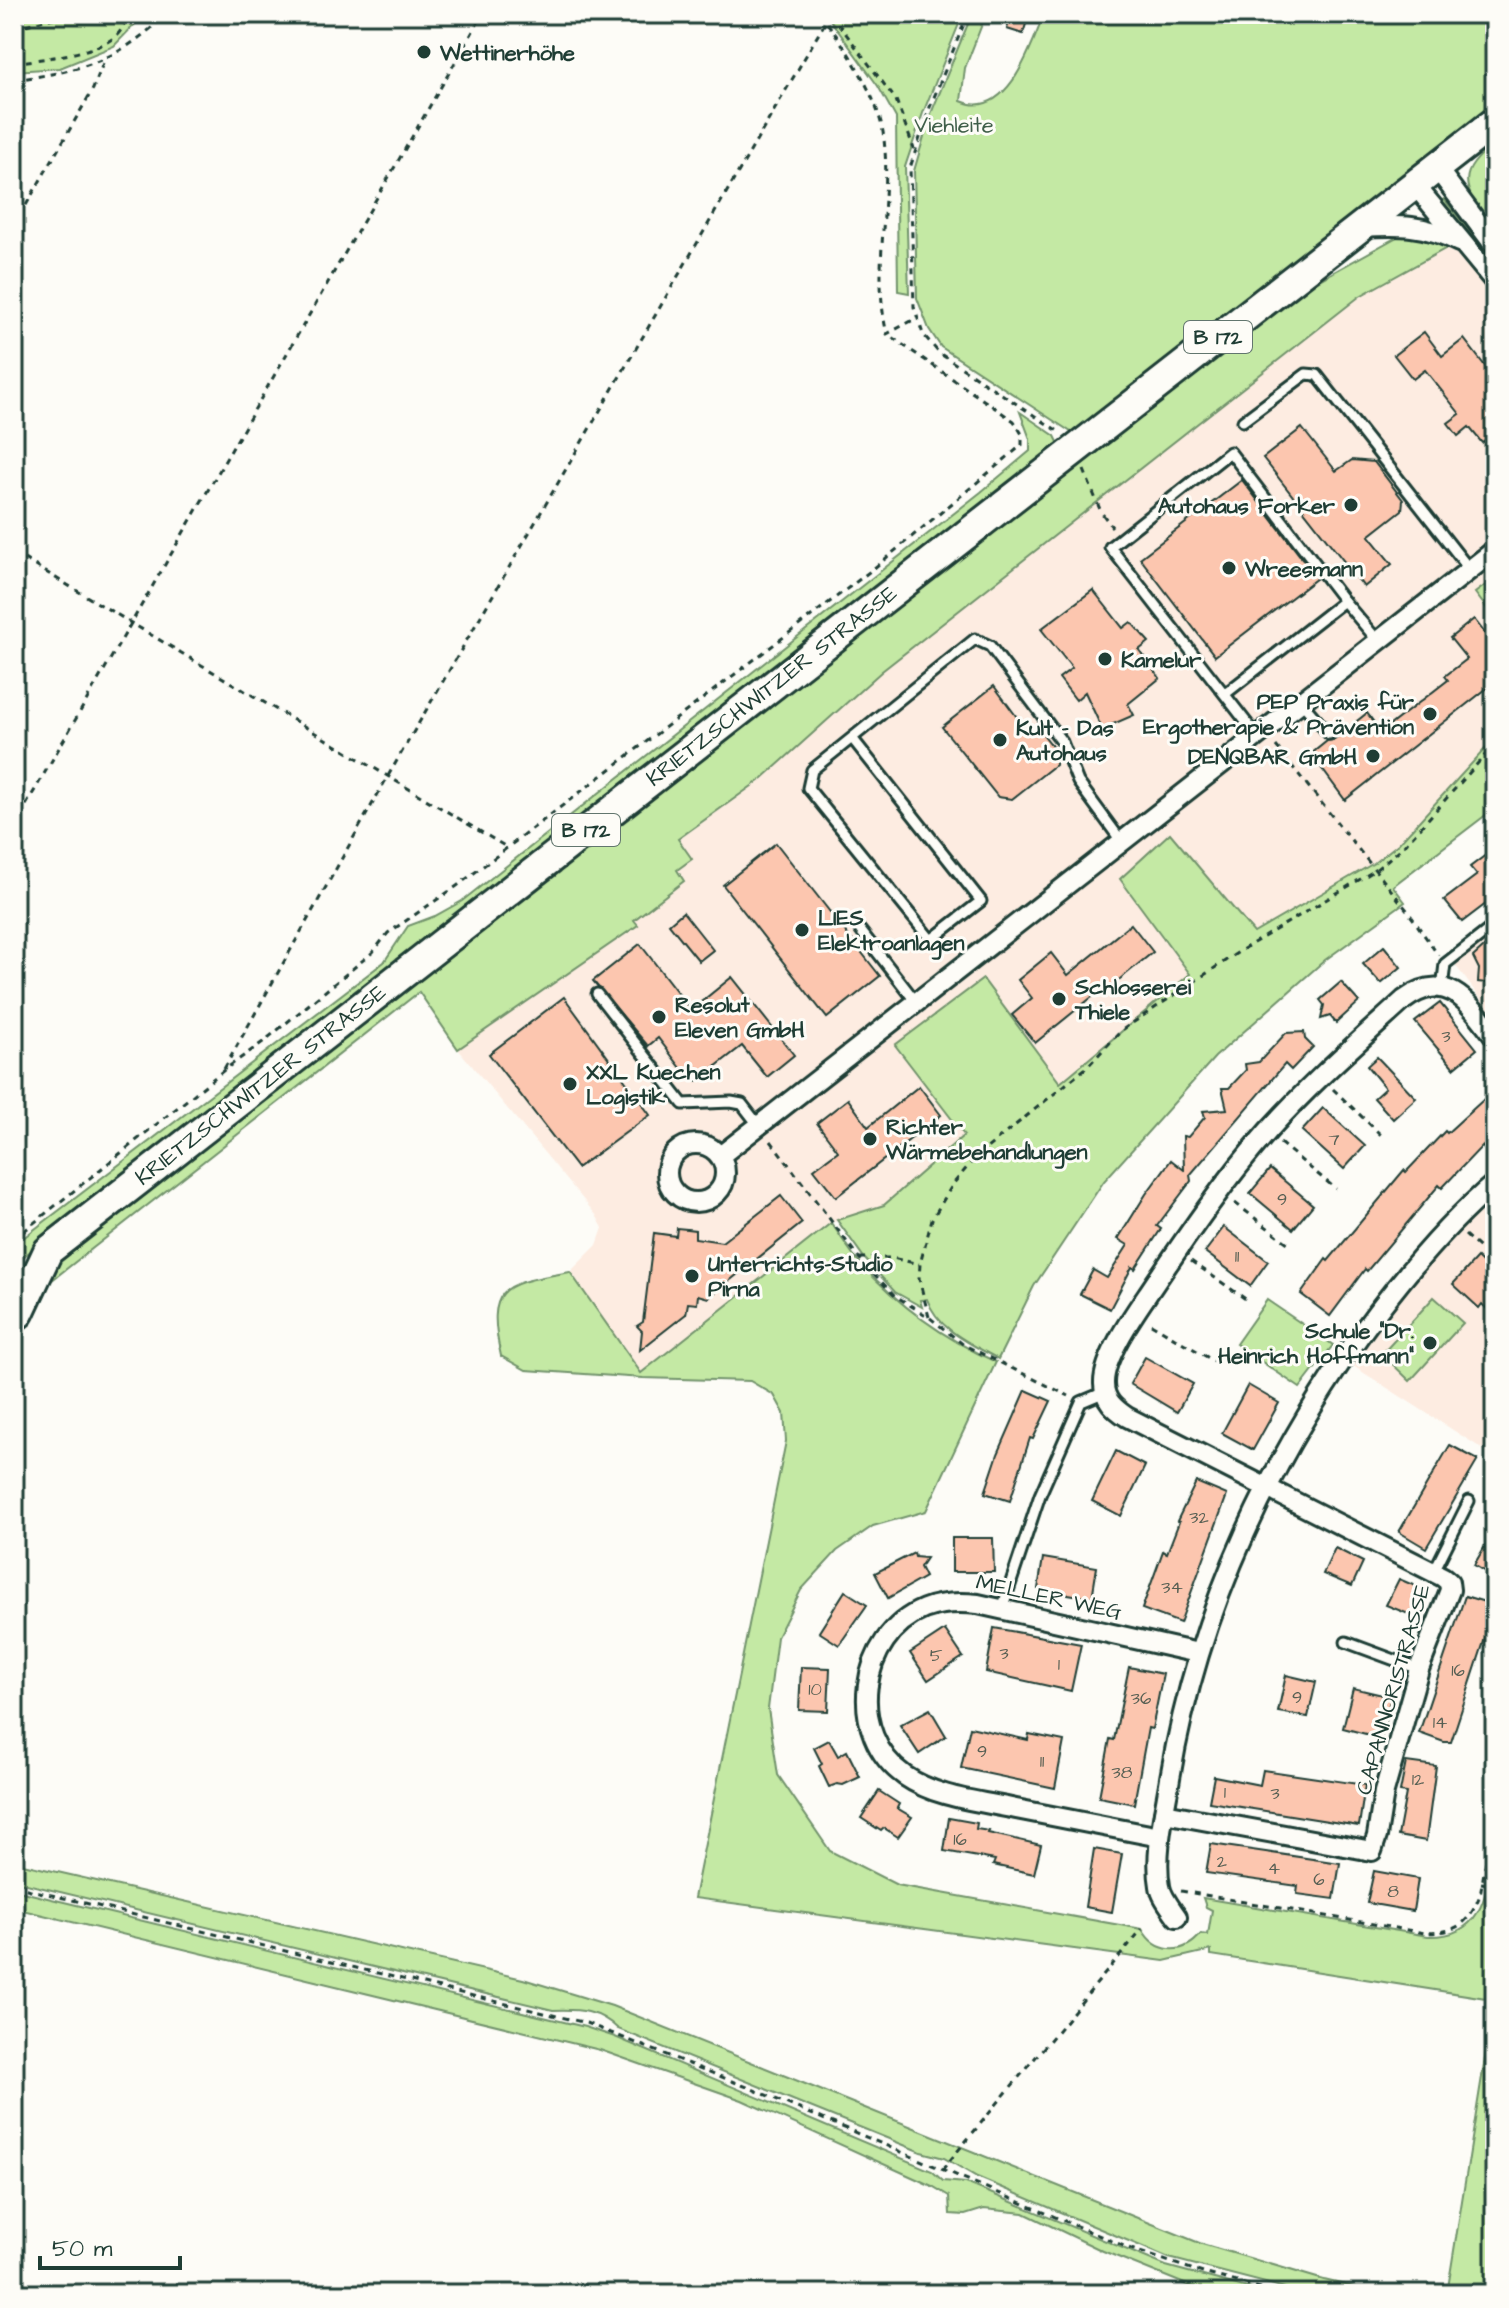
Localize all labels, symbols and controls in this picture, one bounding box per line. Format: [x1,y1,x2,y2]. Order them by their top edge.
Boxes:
place label: Wettinerhöhe [439,38,575,69]
marker: Wettinerhöhe [415,43,433,61]
park label: Viehleite [914,110,994,141]
road number: B 172 [1184,321,1252,353]
place label: Autohaus Forker [1158,491,1336,522]
marker: Autohaus Forker [1342,496,1360,514]
place label: Wreesmann [1244,554,1363,585]
marker: Wreesmann [1220,559,1238,577]
street label: KRIETZSCHWITZER STRASSE [640,578,904,794]
place label: Kamelur [1121,645,1202,676]
marker: Kamelur [1096,650,1114,668]
place label: PEP Praxis für Ergotherapie & Prävention [1143,687,1415,744]
marker: PEP Praxis für Ergotherapie & Prävention [1421,705,1439,723]
place label: Kult - Das Autohaus [1016,713,1114,769]
marker: Kult - Das Autohaus [991,731,1009,749]
place label: DENQBAR GmbH [1188,742,1358,773]
marker: DENQBAR GmbH [1364,747,1382,765]
road number: B 172 [552,814,620,846]
place label: LIES Elektroanlagen [818,903,964,960]
marker: LIES Elektroanlagen [793,921,811,939]
place label: Schlosserei Thiele [1074,972,1192,1028]
street label: KRIETZSCHWITZER STRASSE [129,977,393,1193]
place label: Resolut Eleven GmbH [675,990,805,1046]
marker: Schlosserei Thiele [1050,990,1068,1008]
marker: Resolut Eleven GmbH [650,1008,668,1026]
house number: 3 [1441,1024,1451,1049]
place label: XXL Kuechen Logistik [586,1057,721,1114]
marker: XXL Kuechen Logistik [561,1075,579,1093]
place label: Richter Wärmebehandlungen [885,1112,1088,1169]
house number: 7 [1328,1127,1340,1152]
marker: Richter Wärmebehandlungen [861,1130,879,1148]
house number: 9 [1277,1187,1287,1212]
house number: 11 [1235,1244,1239,1269]
place label: Unterrichts-Studio Pirna [708,1249,893,1305]
marker: Unterrichts-Studio Pirna [683,1267,701,1285]
place label: Schule "Dr. Heinrich Hoffmann" [1218,1316,1415,1372]
marker: Schule "Dr. Heinrich Hoffmann" [1421,1334,1439,1352]
house number: 32 [1189,1505,1209,1530]
street label: MELLER WEG [973,1567,1124,1628]
house number: 34 [1161,1575,1183,1600]
street label: CAPANNORISTRASSE [1348,1580,1438,1798]
house number: 3 [999,1641,1009,1666]
house number: 5 [930,1643,943,1668]
house number: 1 [1058,1652,1060,1677]
house number: 16 [1451,1658,1465,1683]
house number: 10 [808,1677,822,1702]
house number: 9 [1292,1685,1302,1710]
house number: 36 [1131,1686,1151,1711]
house number: 14 [1433,1710,1447,1735]
house number: 9 [977,1739,987,1764]
house number: 11 [1040,1749,1044,1774]
house number: 38 [1112,1760,1133,1785]
house number: 12 [1412,1767,1425,1792]
house number: 1 [1224,1780,1226,1805]
house number: 3 [1270,1781,1280,1806]
house number: 16 [953,1827,967,1852]
house number: 2 [1217,1849,1228,1874]
house number: 4 [1268,1856,1280,1881]
house number: 6 [1313,1867,1325,1892]
house number: 8 [1387,1879,1399,1904]
scale bar [40,2220,180,2270]
text: 50 m [52,2232,113,2266]

